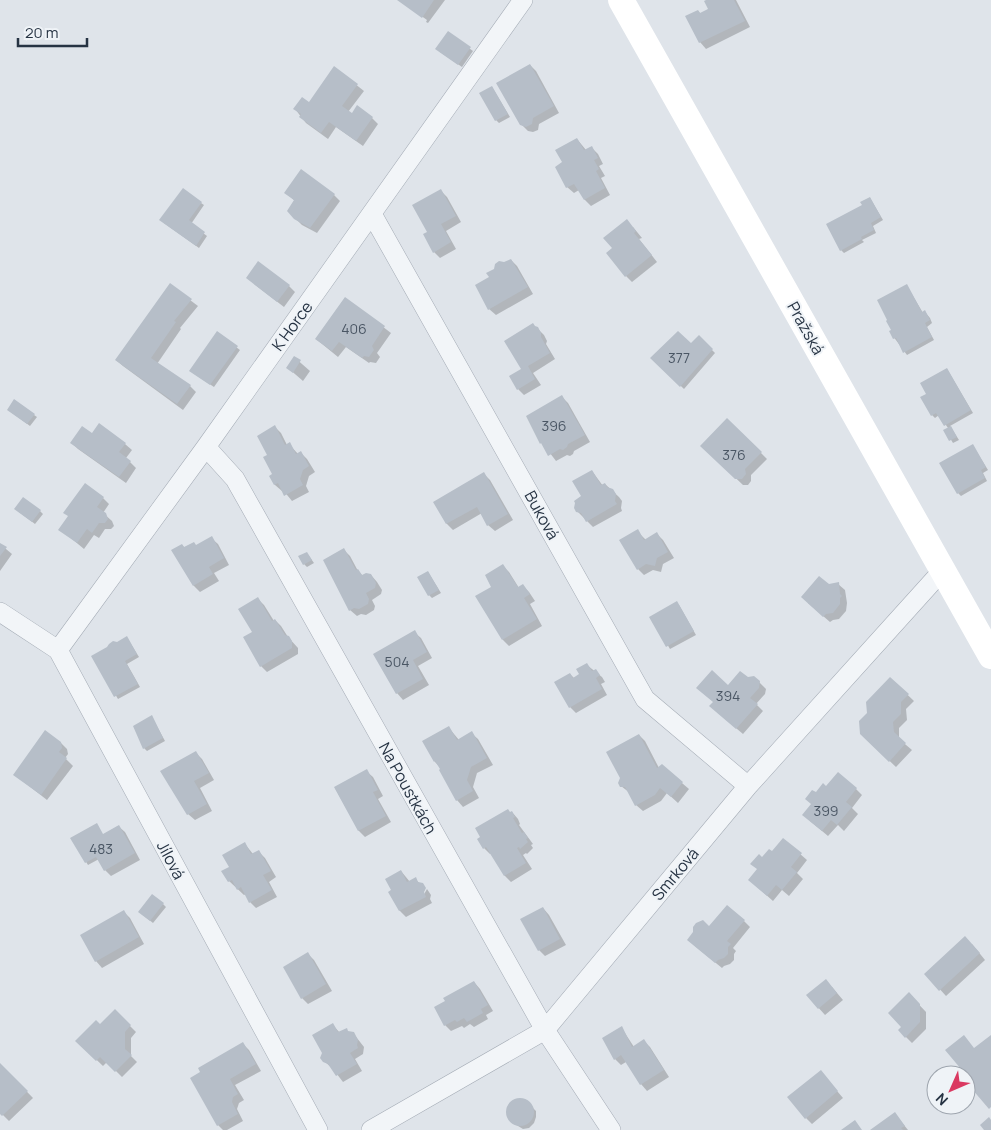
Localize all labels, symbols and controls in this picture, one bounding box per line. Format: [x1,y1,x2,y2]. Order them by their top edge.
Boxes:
scale bar [18,15,86,47]
text: 20 m [25,22,58,43]
street label: K Horce [267,297,317,355]
street label: Pražská [782,297,830,359]
house number: 406 [341,319,367,338]
house number: 377 [668,348,690,367]
house number: 396 [541,416,567,435]
house number: 376 [722,445,746,464]
street label: Buková [520,487,564,543]
house number: 504 [385,652,409,671]
house number: 394 [716,686,740,705]
street label: Na Poustkách [374,738,442,838]
house number: 399 [813,801,839,820]
street label: Jílová [152,837,190,883]
house number: 483 [89,839,113,858]
street label: Smrková [646,843,704,905]
north arrow [926,1065,976,1115]
text: N [931,1089,952,1110]

